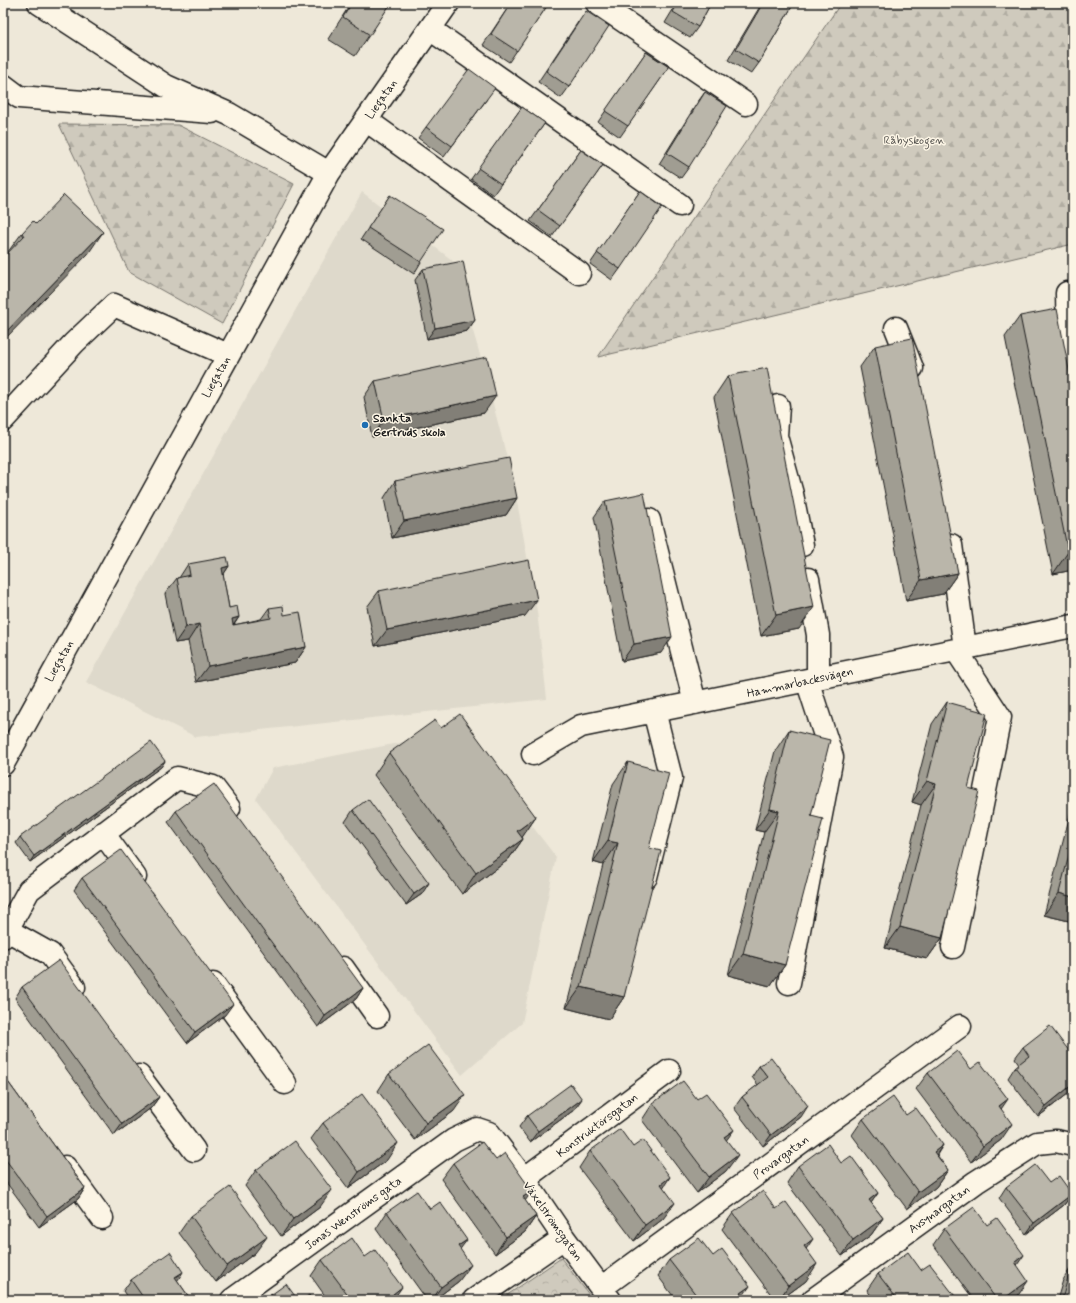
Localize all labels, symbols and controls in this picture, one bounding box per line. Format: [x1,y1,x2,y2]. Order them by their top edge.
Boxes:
street label: Liegatan [362,76,402,123]
park label: Råbyskogen [883,133,945,150]
street label: Liegatan [199,354,236,402]
place label: Sankta Gertruds skola [373,411,446,441]
marker: Sankta Gertruds skola [360,420,370,430]
street label: Liegatan [42,638,79,686]
street label: Hammarbacksvägen [745,664,855,702]
street label: Konstruktörsgatan [554,1090,642,1162]
street label: Provargatan [750,1132,813,1184]
street label: Jonas Wenströms gata [302,1173,405,1254]
street label: Växelströmsgatan [519,1178,586,1265]
street label: Avsynargatan [906,1182,974,1238]

